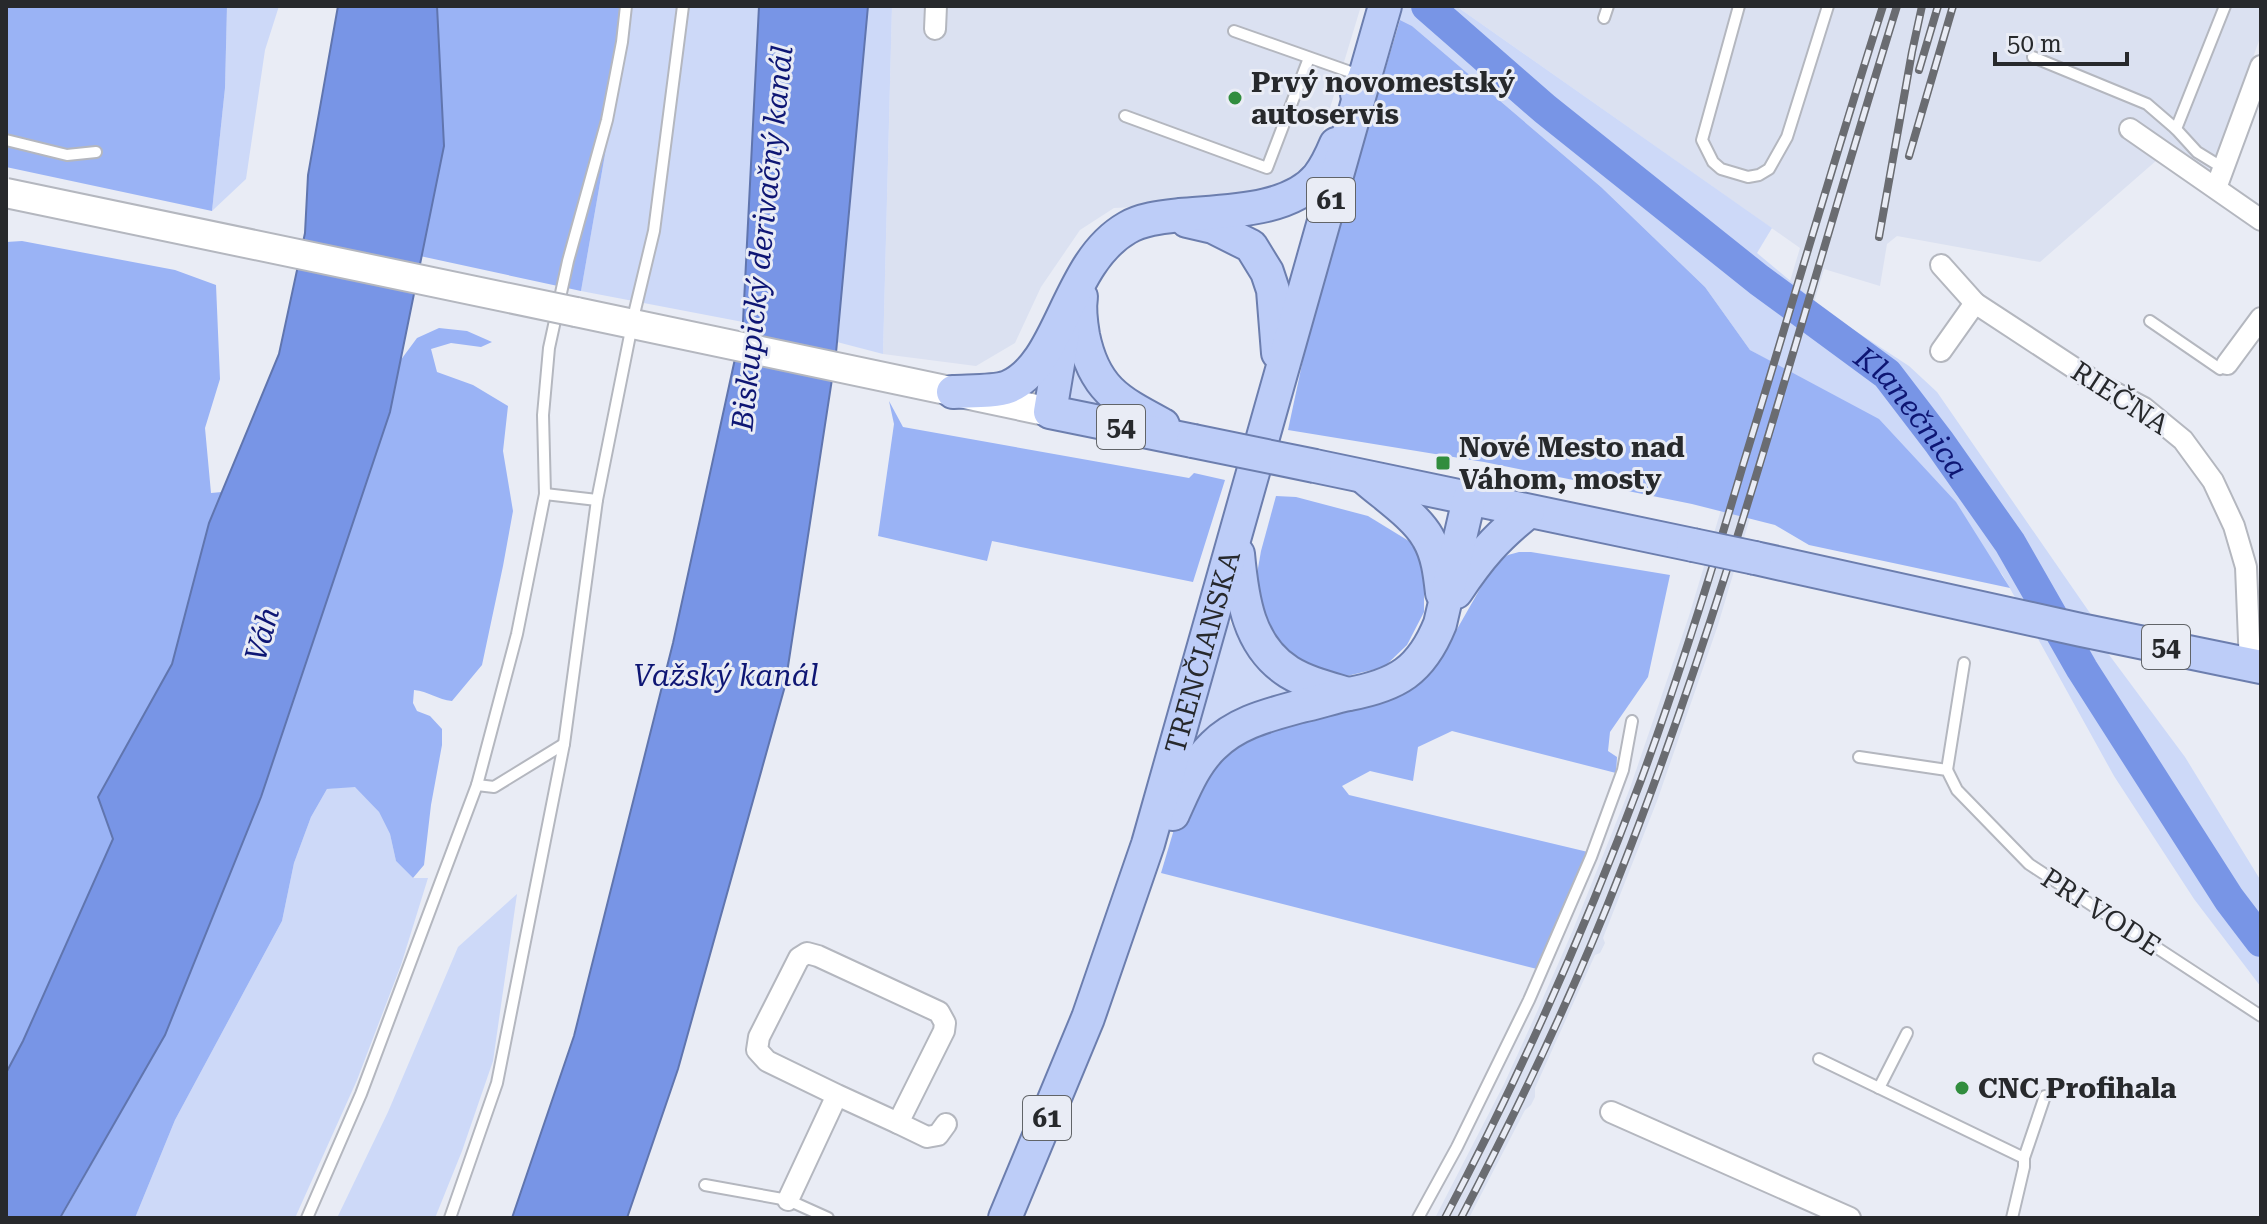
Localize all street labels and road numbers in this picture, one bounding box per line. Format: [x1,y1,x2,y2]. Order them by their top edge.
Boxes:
road number: 61 [1307,178,1355,222]
street label: RIEČNA [2065,354,2176,442]
road number: 54 [1097,405,1145,449]
street label: TRENČIANSKA [1158,547,1247,757]
road number: 54 [2142,625,2190,669]
street label: PRI VODE [2035,861,2167,963]
road number: 61 [1023,1096,1071,1140]

